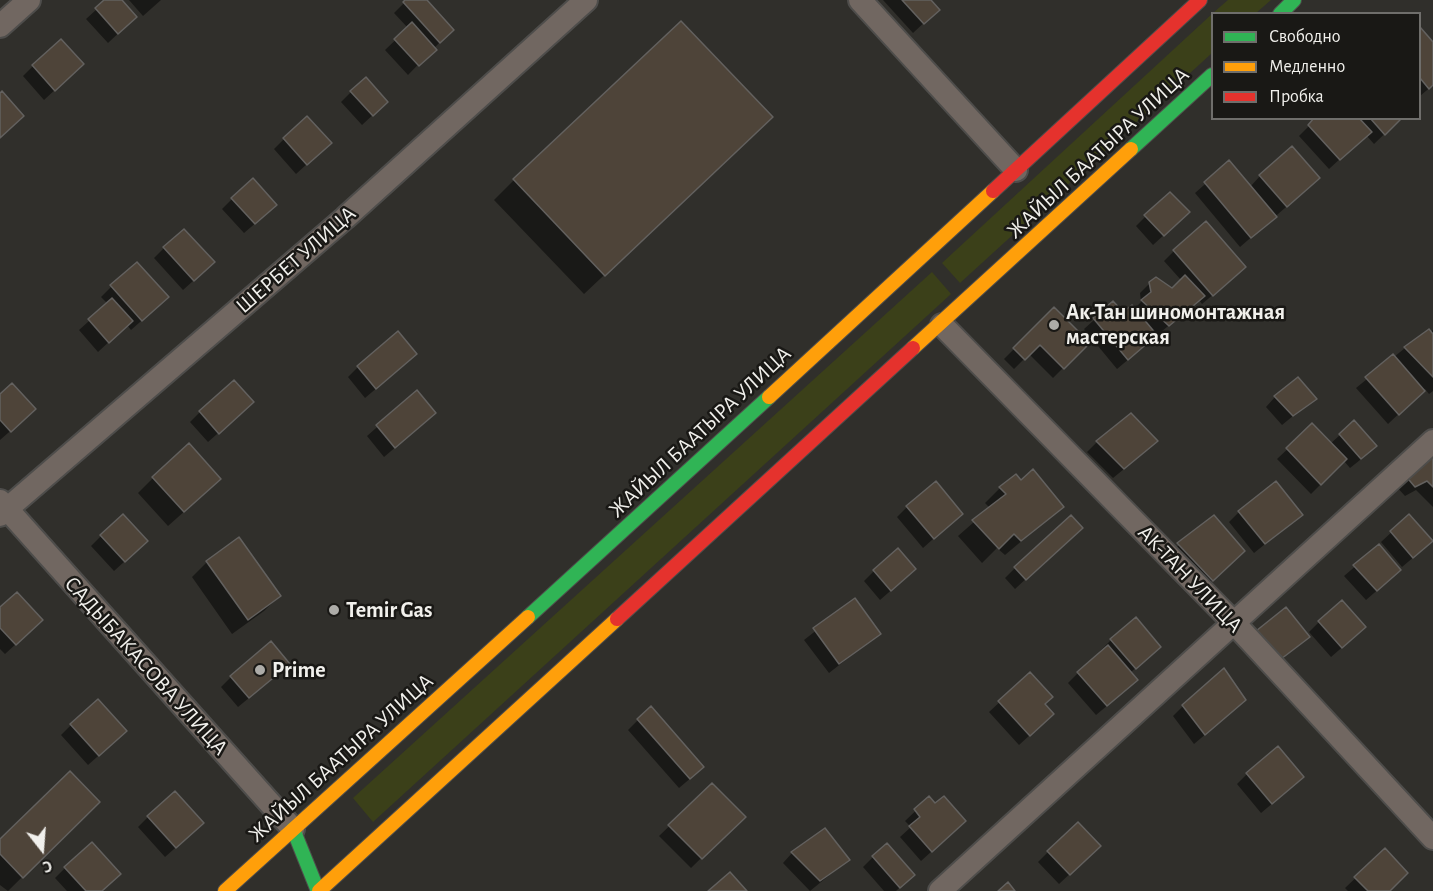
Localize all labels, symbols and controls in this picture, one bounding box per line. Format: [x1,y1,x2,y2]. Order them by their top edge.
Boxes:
legend [1211,12,1421,120]
text: Свободно [1269,28,1341,46]
text: Медленно [1269,58,1345,76]
street label: ЖАЙЫЛ БААТЫРА УЛИЦА [1001,62,1195,244]
text: Пробка [1269,88,1324,106]
street label: ШЕРБЕТ УЛИЦА [231,201,361,319]
place label: Ак-Тан шиномонтажная мастерская [1066,299,1285,350]
marker: Ак-Тан шиномонтажная мастерская [1047,318,1061,332]
street label: ЖАЙЫЛ БААТЫРА УЛИЦА [603,341,797,523]
street label: АК-ТАН УЛИЦА [1132,520,1248,638]
street label: САДЫБАКАСОВА УЛИЦА [59,571,233,761]
place label: Temir Gas [346,597,433,623]
marker: Temir Gas [327,603,341,617]
place label: Prime [272,657,326,683]
marker: Prime [253,663,267,677]
street label: ЖАЙЫЛ БААТЫРА УЛИЦА [243,668,439,848]
north arrow [12,819,72,879]
text: С [41,857,54,875]

